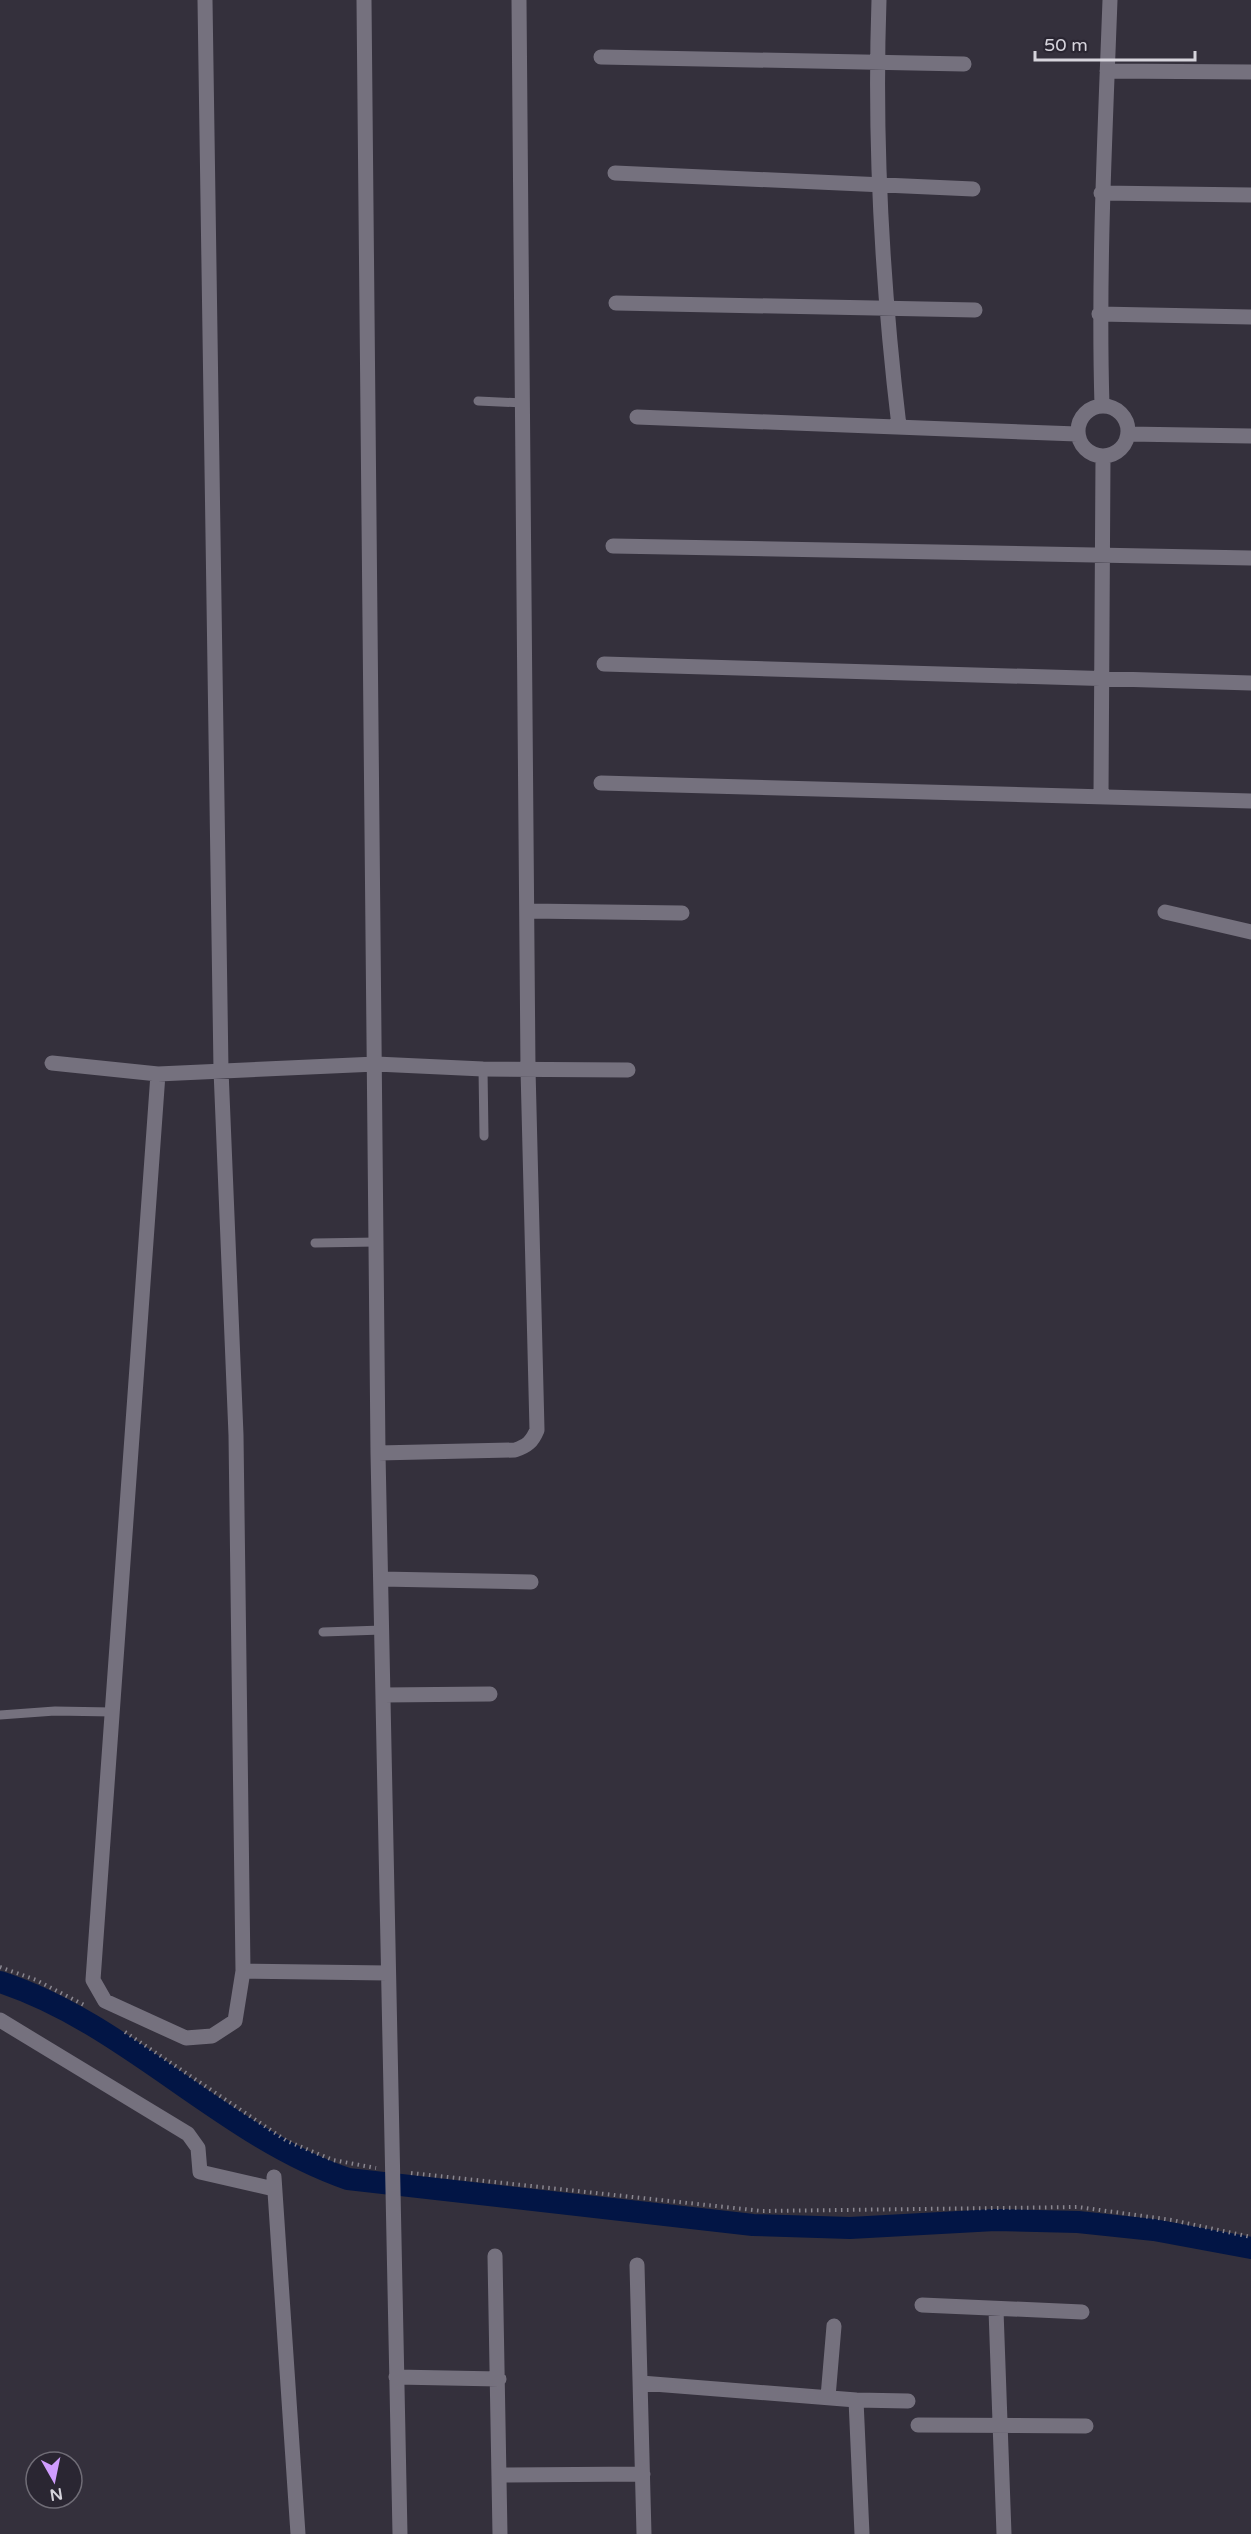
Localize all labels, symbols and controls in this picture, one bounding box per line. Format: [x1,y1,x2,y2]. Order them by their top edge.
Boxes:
scale bar [1035,24,1196,62]
text: 50 m [1044,34,1088,56]
north arrow [24,2450,84,2510]
text: N [48,2483,64,2505]

